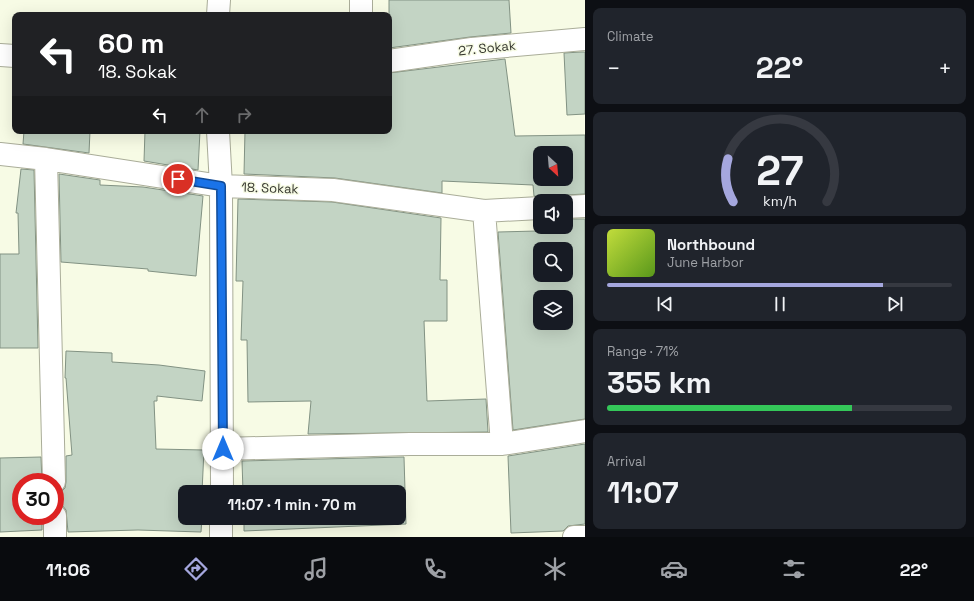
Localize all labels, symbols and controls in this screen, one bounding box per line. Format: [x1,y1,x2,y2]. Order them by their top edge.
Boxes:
text: 60 m [98,25,164,61]
icon: left [32,28,84,80]
text: Climate [607,28,653,45]
street label: 27. Sokak [457,37,517,59]
text: 22° [756,48,803,87]
text: − [607,54,621,82]
text: + [938,54,952,82]
text: 18. Sokak [98,60,177,83]
icon: left [149,104,171,126]
icon: ahead [191,104,213,126]
icon: right [233,104,255,126]
text: 27 [756,144,803,197]
north arrow [533,146,573,186]
map controls [533,146,573,330]
pin [161,162,195,196]
icon: arrive [167,168,189,190]
street label: 18. Sokak [241,179,299,197]
text: km/h [762,192,797,210]
button: sound [533,194,573,234]
text: Northbound [667,235,755,254]
button: search [533,242,573,282]
text: June Harbor [667,254,744,271]
button: layers [533,290,573,330]
icon: previous [654,293,676,315]
icon: pause [769,293,791,315]
icon: next [884,293,906,315]
text: Range · 71% [607,343,678,360]
text: 355 km [607,363,711,402]
position arrow [202,428,244,470]
text: Arrival [607,453,646,470]
speed limit sign: 30 [12,473,64,525]
text: 11:07 [607,473,679,512]
text: 11:07 · 1 min · 70 m [228,495,356,514]
icon: directions [182,555,210,583]
icon: music [302,555,330,583]
icon: phone [421,555,449,583]
icon: climate [541,555,569,583]
icon: car [660,555,688,583]
icon: filters [780,555,808,583]
text: 11:06 [46,558,90,581]
text: 22° [900,558,928,581]

